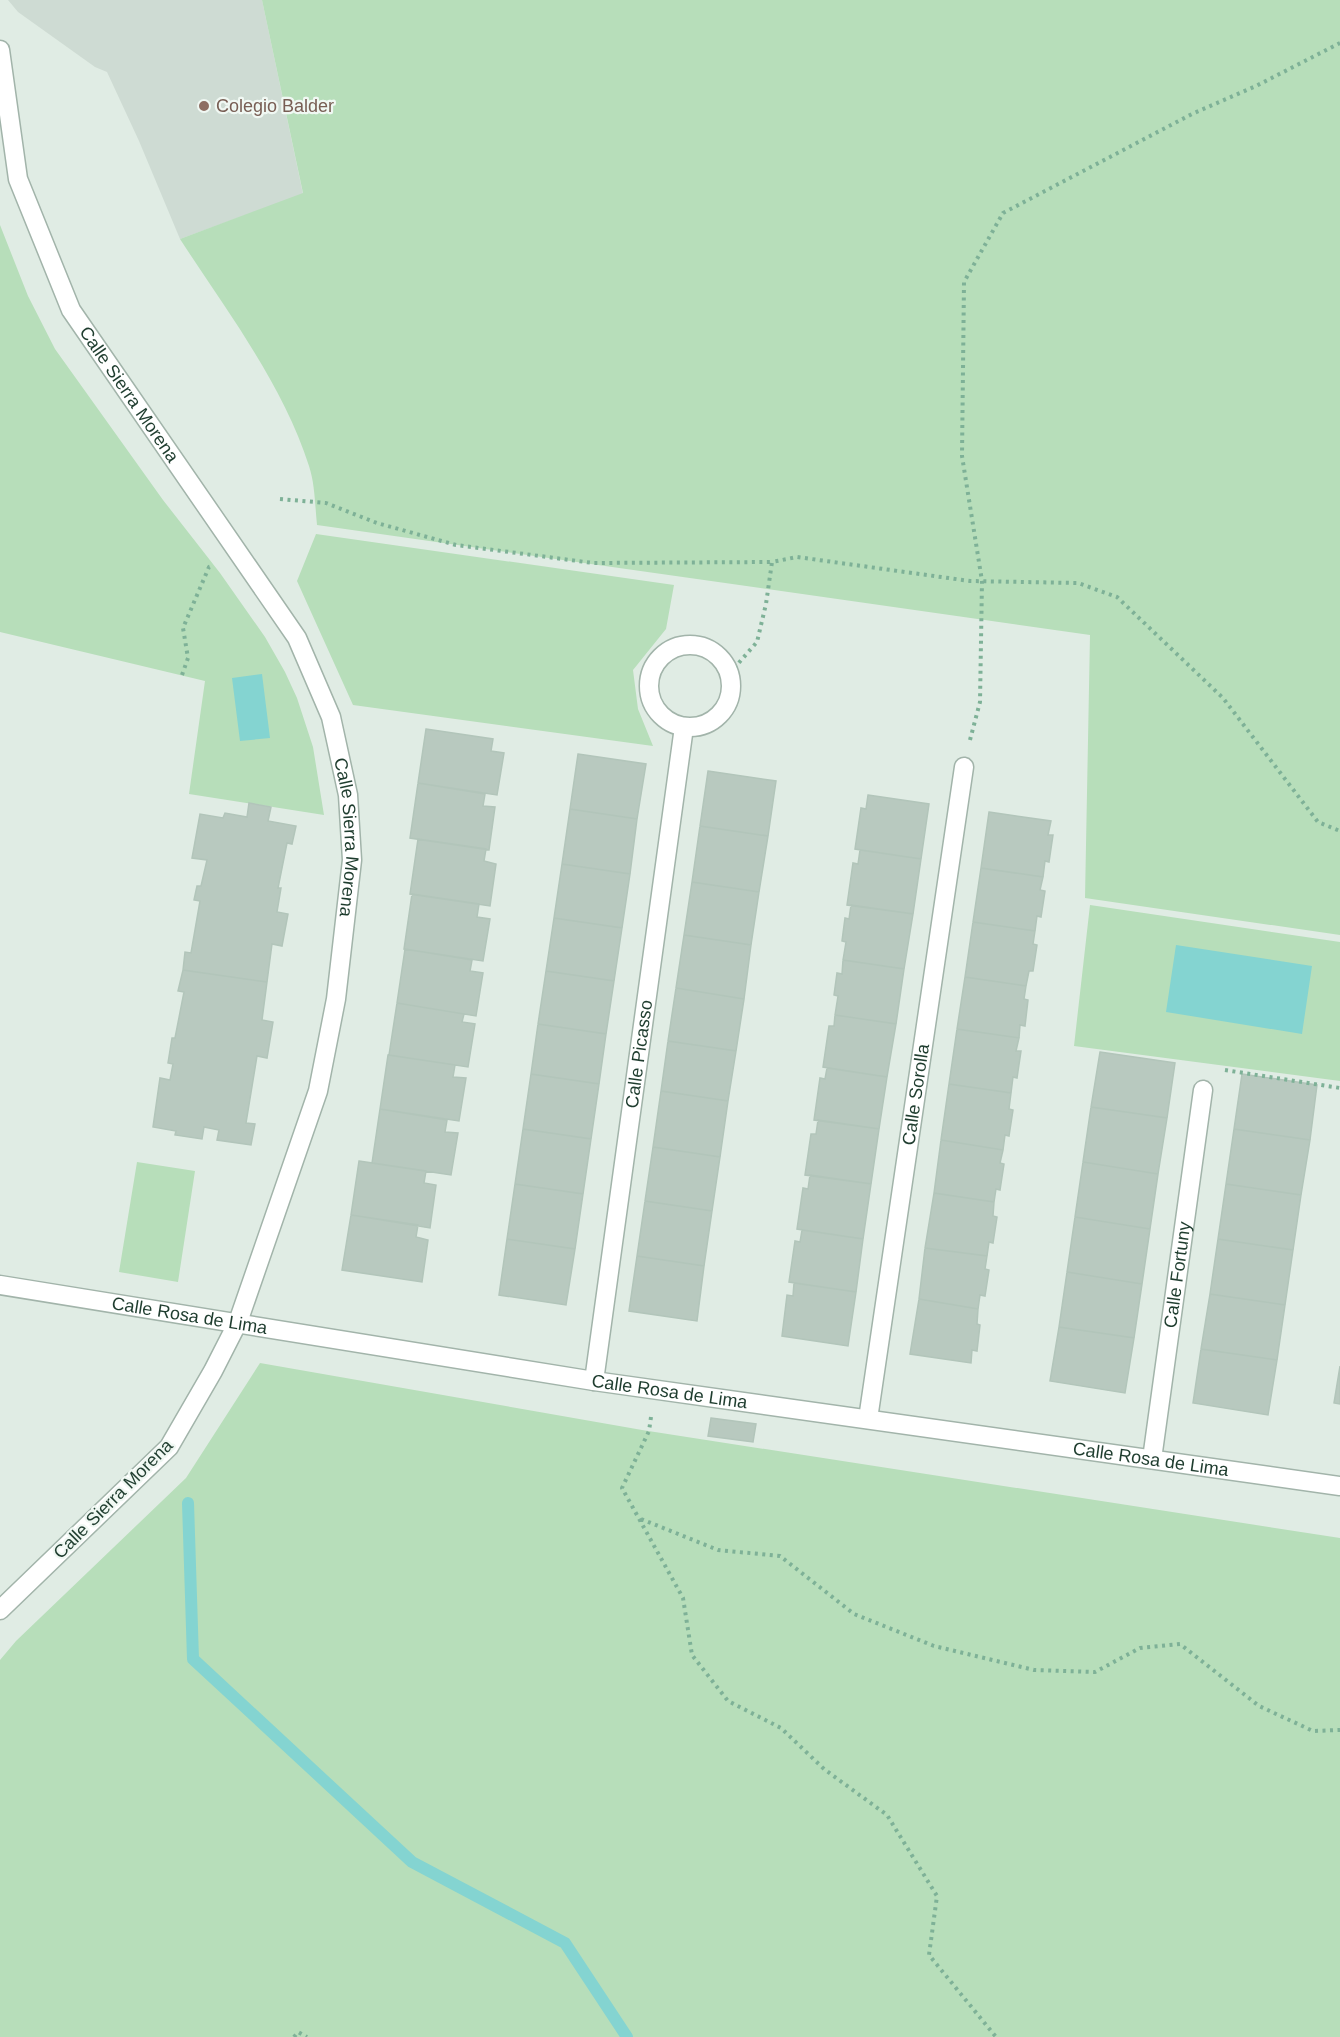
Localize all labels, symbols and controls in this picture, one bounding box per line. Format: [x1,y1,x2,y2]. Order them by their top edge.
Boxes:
place label: Colegio Balder [216,96,334,116]
marker: Colegio Balder [197,99,211,113]
street label: Calle Sierra Morena [75,323,183,467]
street label: Calle Sierra Morena [330,756,362,919]
street label: Calle Picasso [622,999,656,1109]
street label: Calle Sorolla [898,1042,933,1146]
street label: Calle Fortuny [1160,1220,1195,1329]
street label: Calle Rosa de Lima [110,1293,270,1338]
street label: Calle Rosa de Lima [590,1371,750,1413]
street label: Calle Sierra Morena [49,1435,177,1563]
street label: Calle Rosa de Lima [1072,1439,1231,1480]

